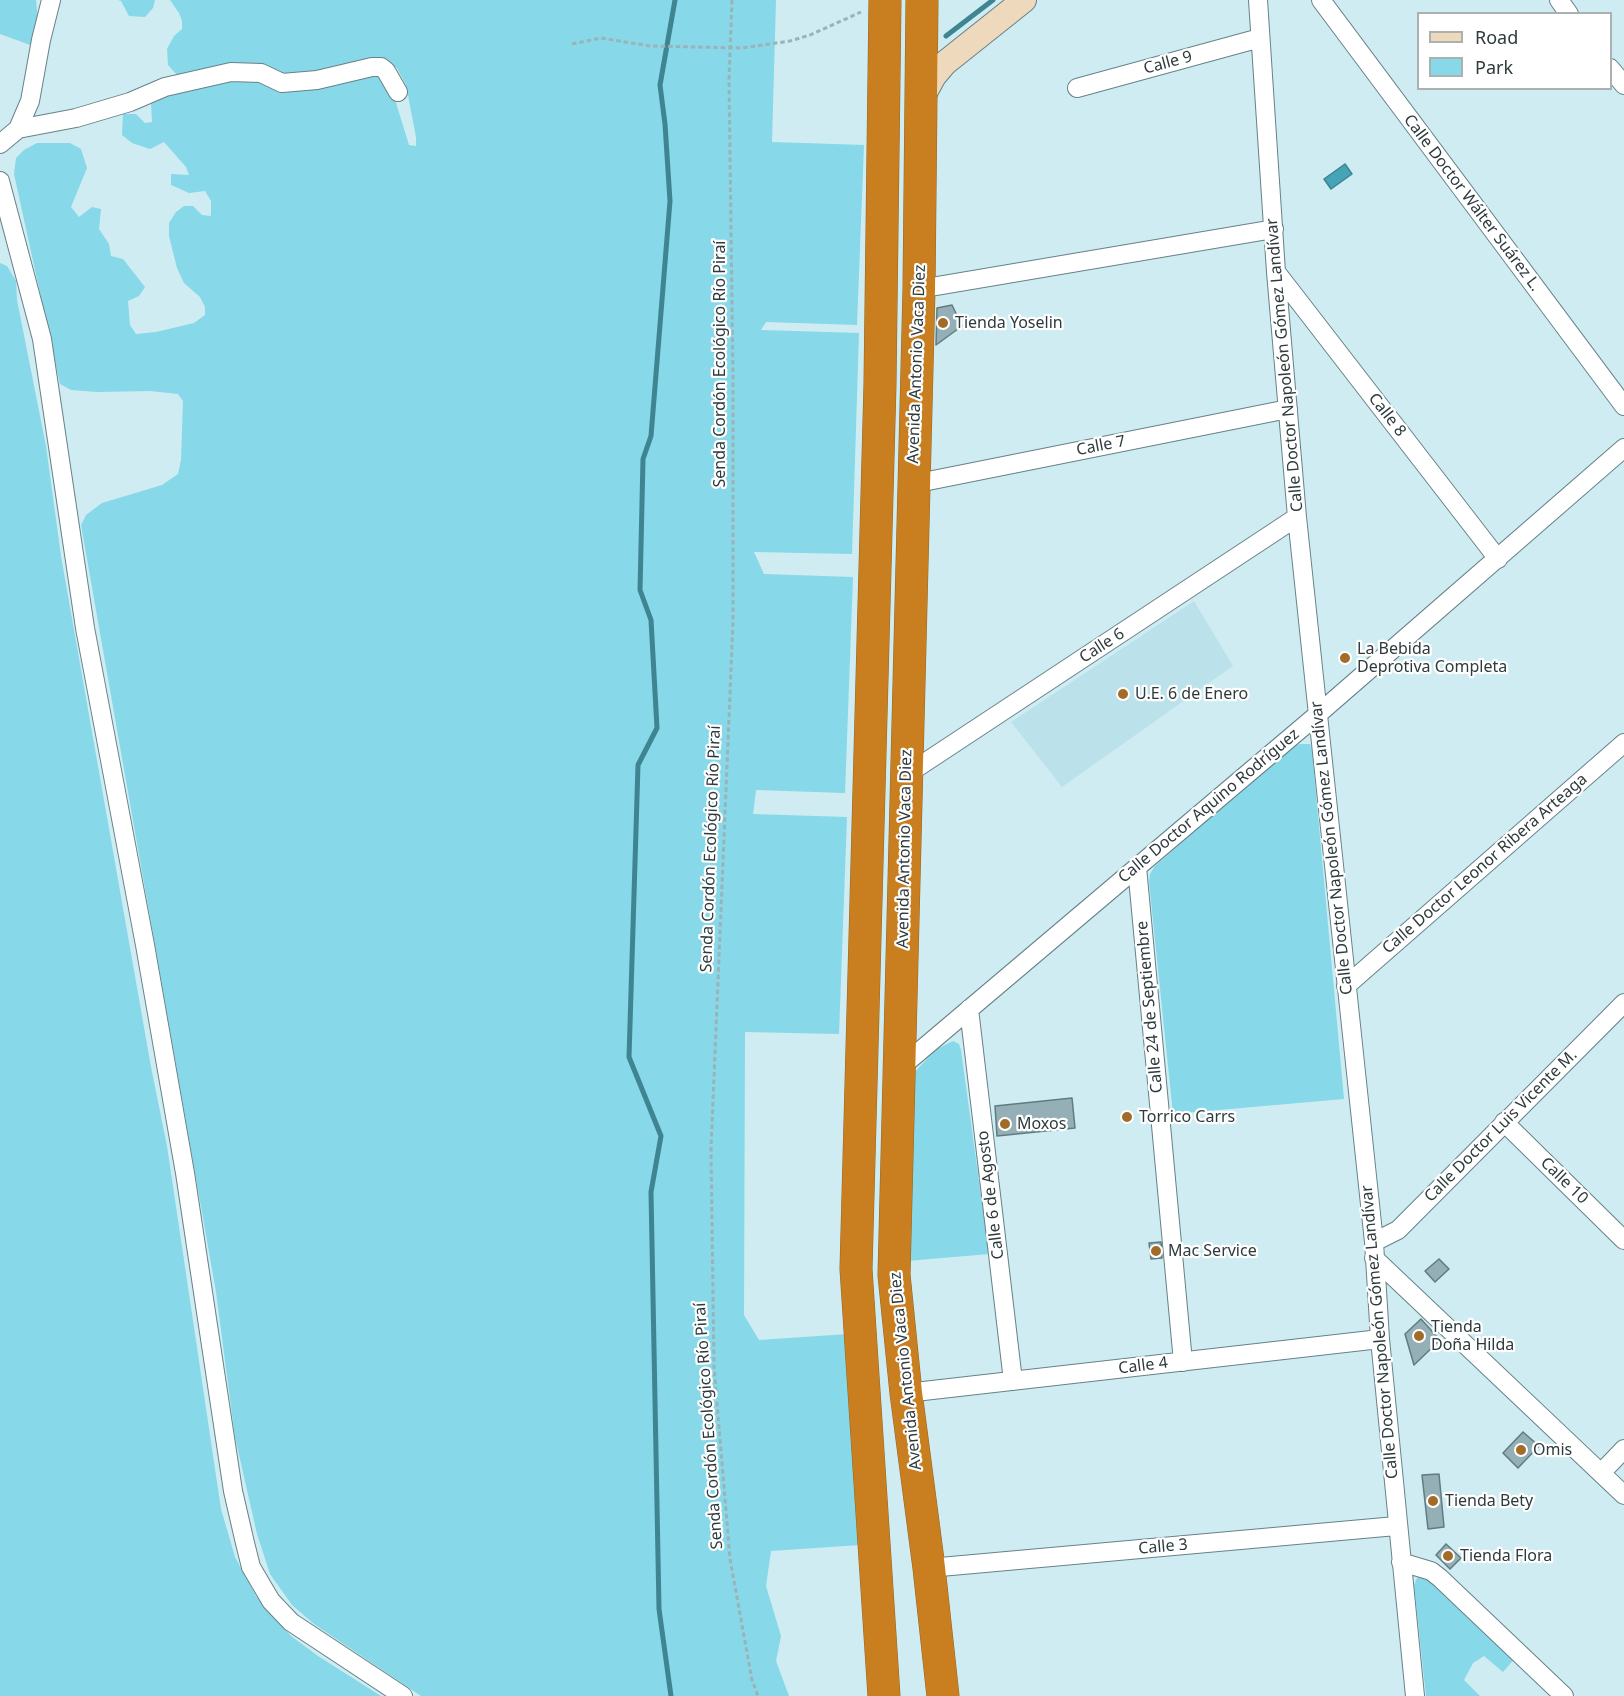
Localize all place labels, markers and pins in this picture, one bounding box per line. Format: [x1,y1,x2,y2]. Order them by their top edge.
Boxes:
place label: Tienda Yoselin [955,313,1063,333]
marker: Tienda Yoselin [936,316,950,330]
place label: La Bebida Deprotiva Completa [1357,639,1507,677]
marker: La Bebida Deprotiva Completa [1338,651,1352,665]
place label: U.E. 6 de Enero [1135,684,1248,704]
marker: U.E. 6 de Enero [1116,687,1130,701]
place label: Torrico Carrs [1139,1107,1235,1127]
marker: Torrico Carrs [1120,1110,1134,1124]
place label: Moxos [1017,1114,1066,1134]
marker: Moxos [998,1117,1012,1131]
place label: Mac Service [1168,1241,1257,1261]
marker: Mac Service [1149,1244,1163,1258]
place label: Tienda Doña Hilda [1431,1317,1514,1355]
marker: Tienda Doña Hilda [1412,1329,1426,1343]
place label: Omis [1533,1440,1572,1460]
marker: Omis [1514,1443,1528,1457]
place label: Tienda Bety [1445,1491,1533,1511]
marker: Tienda Bety [1426,1494,1440,1508]
place label: Tienda Flora [1460,1546,1552,1566]
marker: Tienda Flora [1441,1549,1455,1563]

